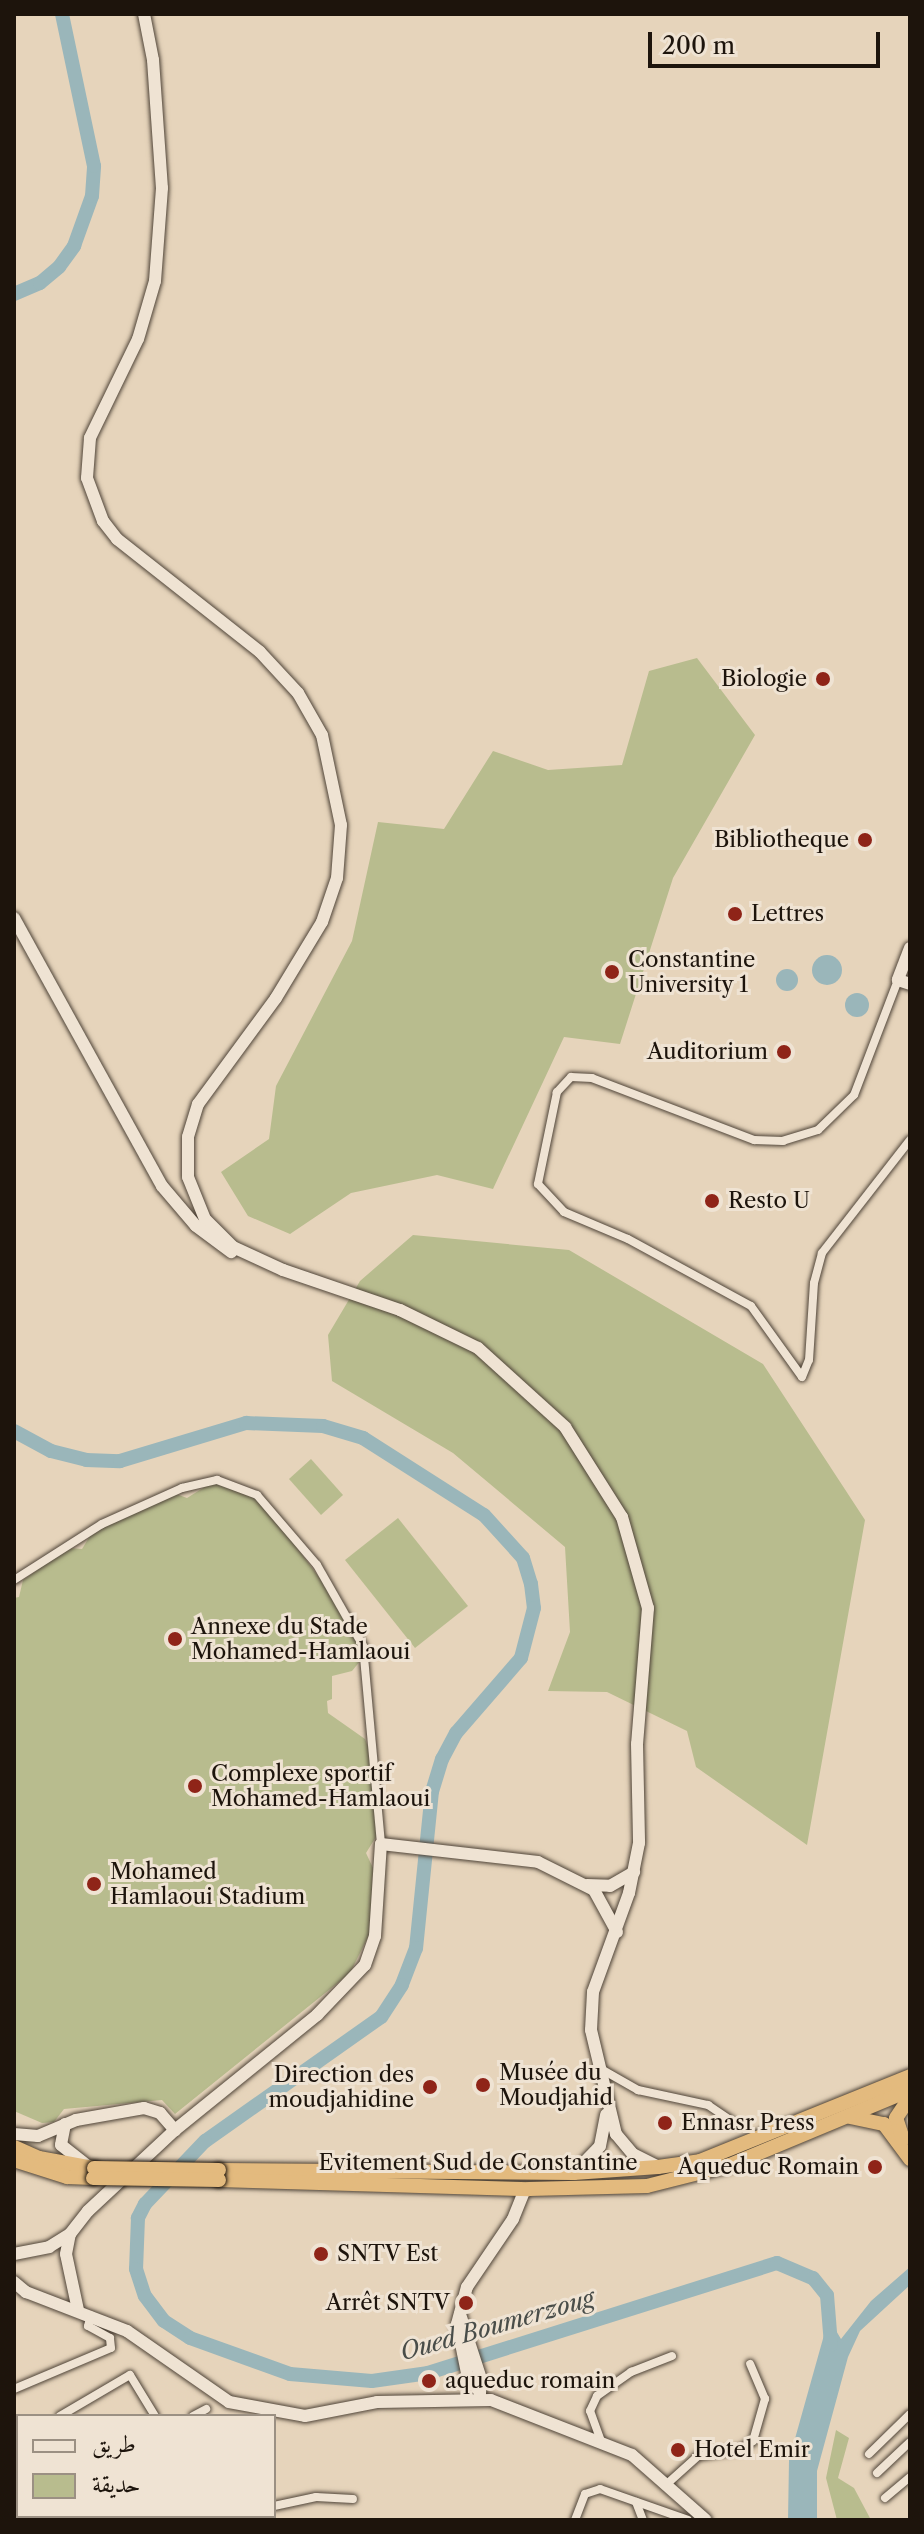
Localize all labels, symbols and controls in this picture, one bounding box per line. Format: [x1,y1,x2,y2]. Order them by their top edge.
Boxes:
scale bar [652,16,884,66]
text: 200 m [662,31,735,60]
place label: Biologie [721,666,807,692]
marker: Biologie [814,670,832,688]
place label: Bibliotheque [714,827,849,853]
marker: Bibliotheque [856,831,874,849]
place label: Lettres [751,901,824,927]
marker: Lettres [726,905,744,923]
place label: Constantine University 1 [628,946,755,998]
marker: Constantine University 1 [603,963,621,981]
place label: Auditorium [647,1039,768,1065]
marker: Auditorium [775,1043,793,1061]
place label: Resto U [728,1188,810,1214]
marker: Resto U [703,1192,721,1210]
place label: Annexe du Stade Mohamed-Hamlaoui [191,1613,410,1664]
marker: Annexe du Stade Mohamed-Hamlaoui [166,1630,184,1648]
place label: Complexe sportif Mohamed-Hamlaoui [211,1760,430,1812]
marker: Complexe sportif Mohamed-Hamlaoui [186,1777,204,1795]
place label: Mohamed Hamlaoui Stadium [110,1858,305,1910]
marker: Mohamed Hamlaoui Stadium [85,1875,103,1893]
place label: Musée du Moudjahid [499,2059,613,2110]
place label: Direction des moudjahidine [269,2061,414,2112]
marker: Musée du Moudjahid [474,2076,492,2094]
marker: Direction des moudjahidine [421,2078,439,2096]
place label: Ennasr Press [681,2110,815,2136]
marker: Ennasr Press [656,2114,674,2132]
street label: Evitement Sud de Constantine [319,2150,637,2176]
place label: Aqueduc Romain [678,2154,859,2180]
marker: Aqueduc Romain [866,2158,884,2176]
place label: SNTV Est [337,2241,439,2267]
marker: SNTV Est [312,2245,330,2263]
water label: Oued Boumerzoug [396,2283,598,2367]
place label: Arrêt SNTV [326,2290,450,2316]
marker: Arrêt SNTV [457,2294,475,2312]
place label: aqueduc romain [445,2368,615,2394]
marker: aqueduc romain [420,2372,438,2390]
legend [16,2414,276,2518]
text: طريق [92,2429,136,2458]
place label: Hotel Emir [694,2437,810,2463]
marker: Hotel Emir [669,2441,687,2459]
text: حديقة [92,2469,141,2498]

